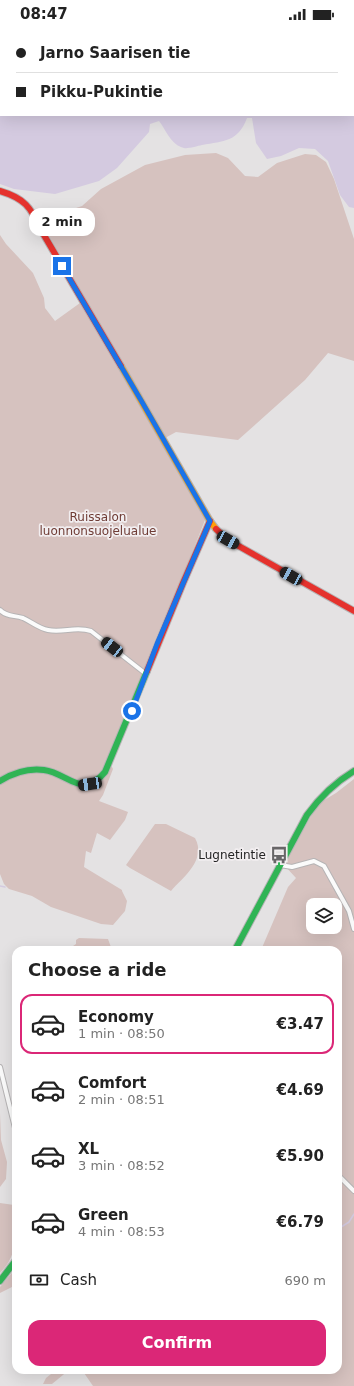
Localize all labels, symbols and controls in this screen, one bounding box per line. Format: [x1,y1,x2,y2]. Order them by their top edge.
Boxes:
text: 08:47 [20,5,68,23]
text: Jarno Saarisen tie [40,44,190,62]
text: Pikku-Pukintie [40,83,163,101]
callout: 2 min [29,208,95,236]
text: 2 min [42,214,82,229]
route end [53,257,71,275]
park label: Ruissalon luonnonsuojelualue [40,510,156,538]
car [215,529,241,551]
car [278,565,304,587]
car [99,635,125,659]
route start [123,702,141,720]
car [77,776,103,792]
bus stop icon: Lugnetintie [269,845,289,865]
place label: Lugnetintie [198,848,266,862]
map controls [306,898,342,934]
button: layers [306,898,342,934]
text: Choose a ride [28,959,167,980]
icon: car [30,1006,66,1042]
text: Economy [78,1008,154,1026]
text: €3.47 [277,1015,324,1033]
text: 1 min · 08:50 [78,1026,165,1041]
icon: car [30,1072,66,1108]
text: Comfort [78,1074,146,1092]
text: €4.69 [277,1081,324,1099]
text: 2 min · 08:51 [78,1092,165,1107]
icon: car [30,1138,66,1174]
text: XL [78,1140,99,1158]
text: €5.90 [277,1147,324,1165]
text: 3 min · 08:52 [78,1158,165,1173]
icon: car [30,1204,66,1240]
text: Green [78,1206,129,1224]
text: €6.79 [277,1213,324,1231]
text: 4 min · 08:53 [78,1224,165,1239]
icon: cash [28,1269,50,1291]
text: Cash [60,1271,97,1289]
text: 690 m [284,1273,326,1288]
button: Confirm [28,1320,326,1366]

